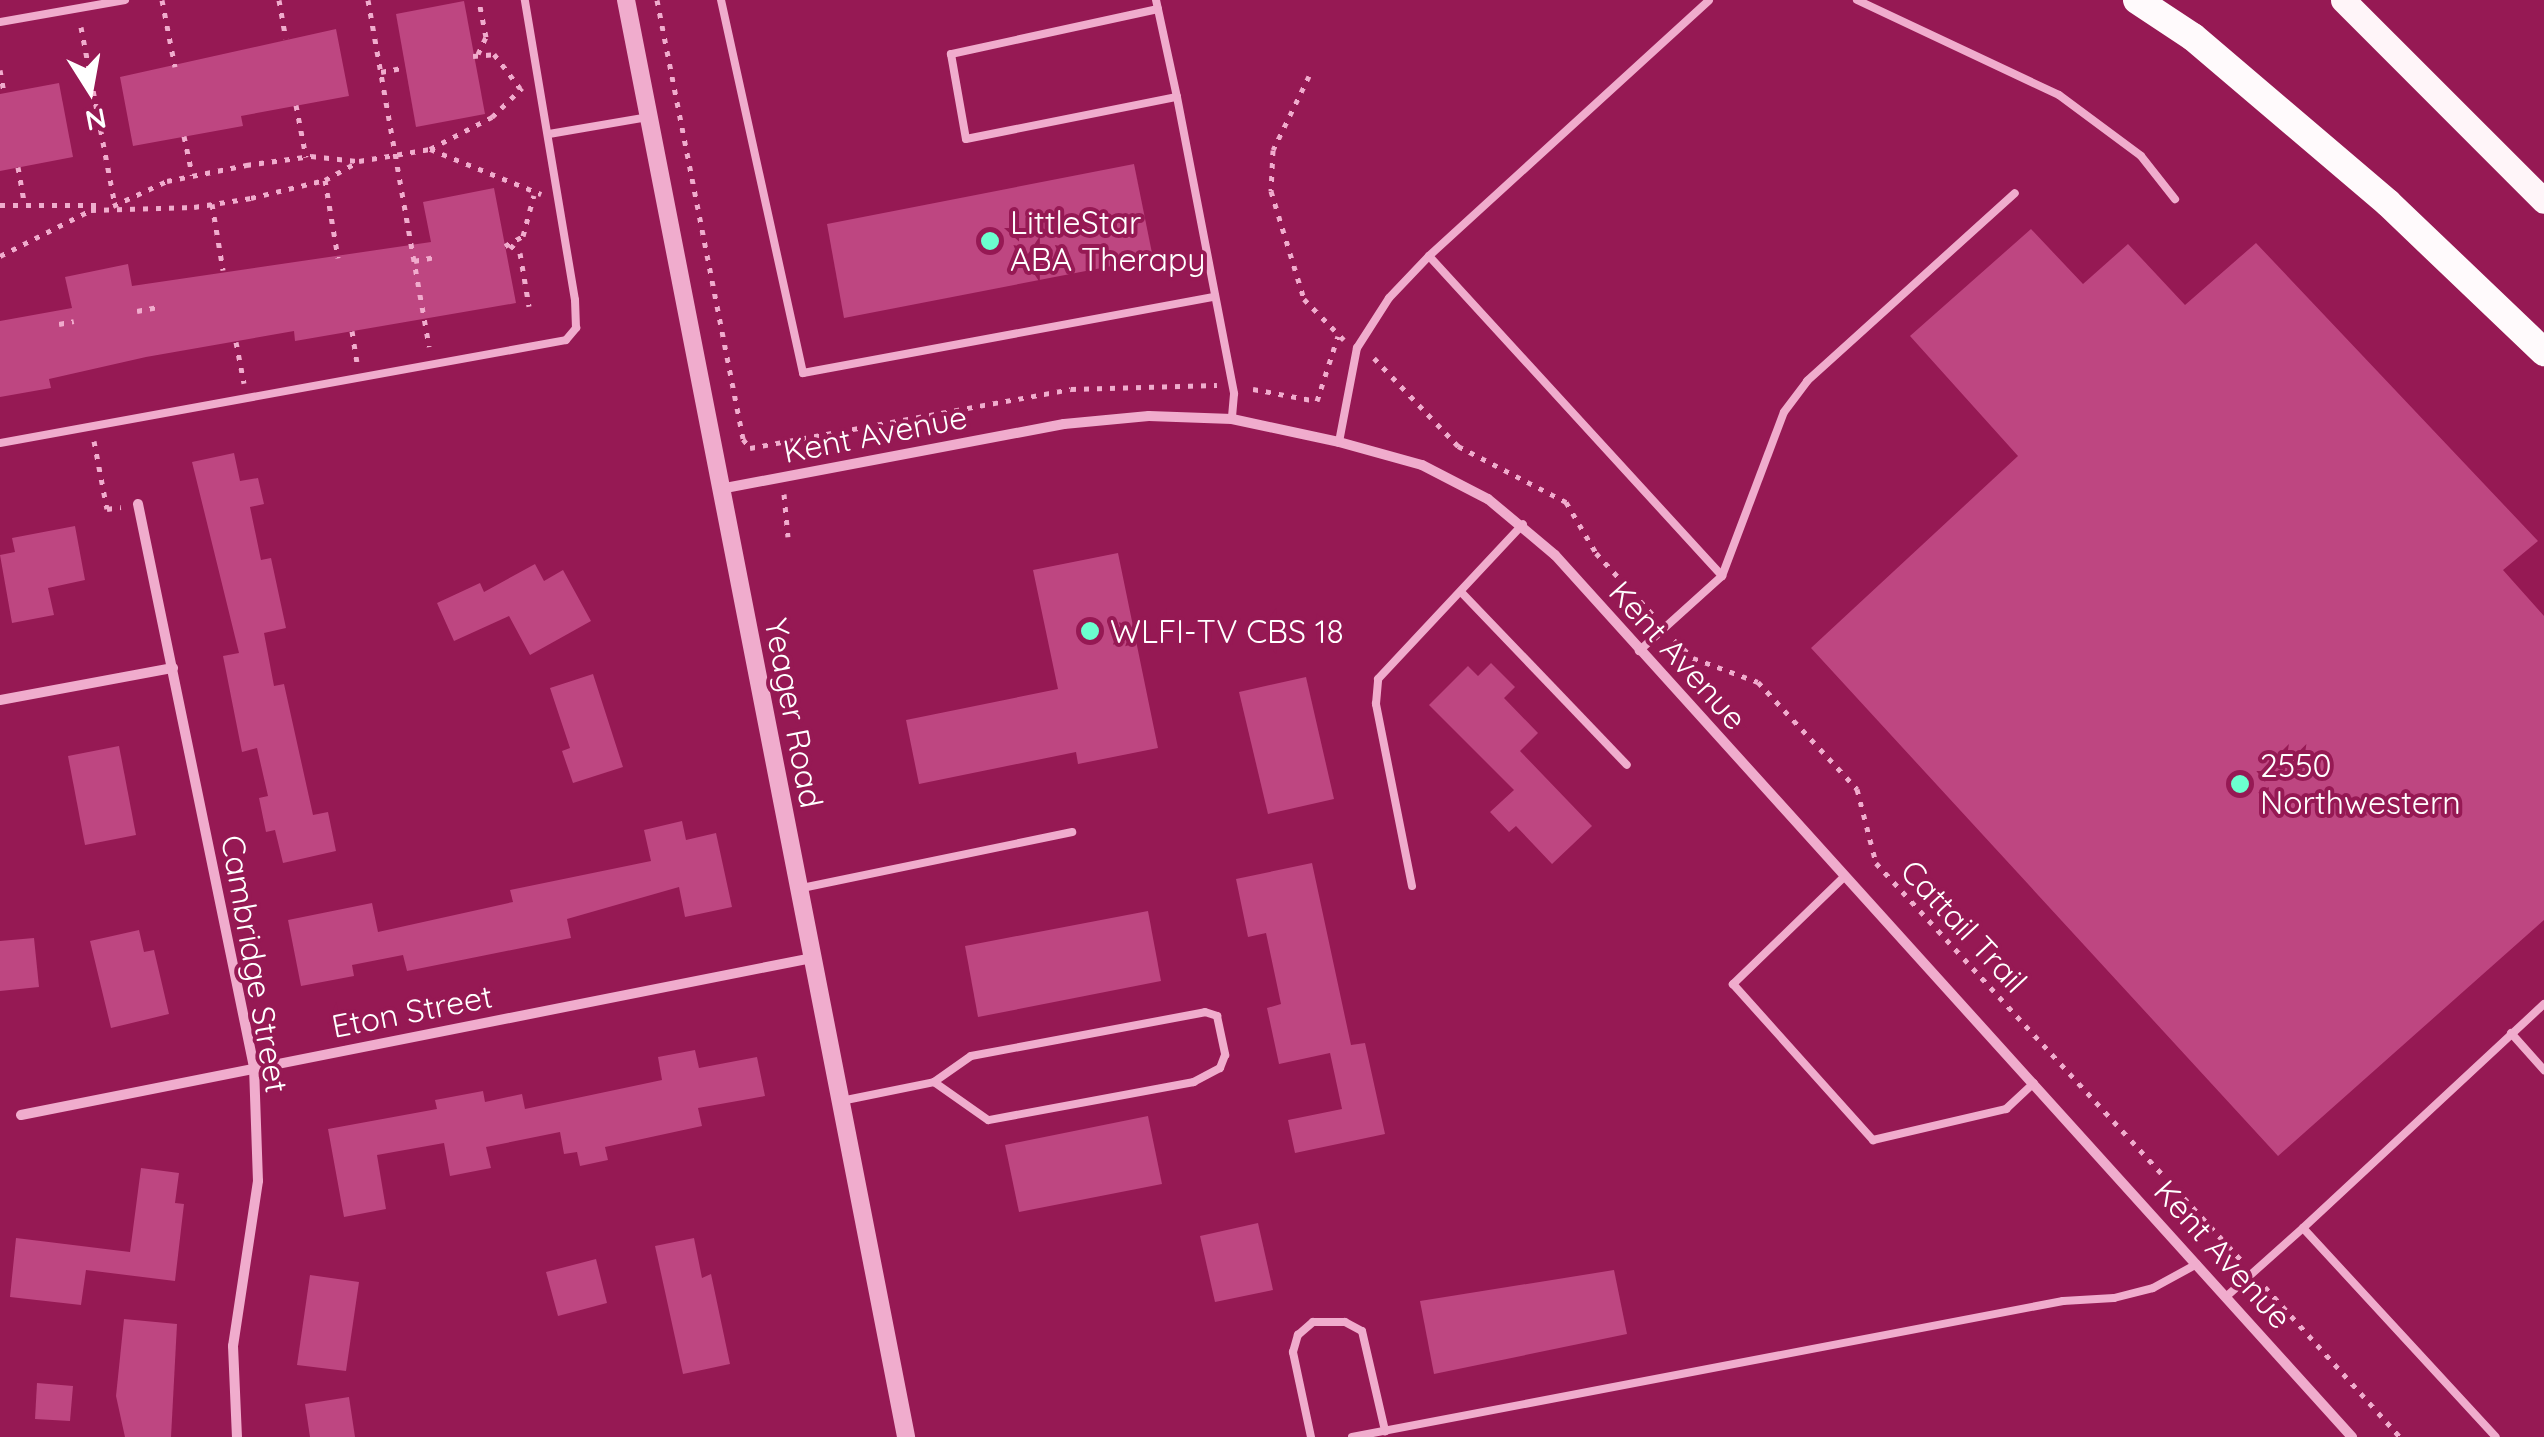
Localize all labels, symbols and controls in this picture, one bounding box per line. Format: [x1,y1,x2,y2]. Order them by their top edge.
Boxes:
north arrow [40,40,140,140]
text: N [82,101,109,139]
place label: LittleStar ABA Therapy [1010,204,1205,279]
marker: LittleStar ABA Therapy [979,230,1001,252]
street label: Kent Avenue [780,397,970,471]
street label: Kent Avenue [1601,573,1755,737]
place label: WLFI-TV CBS 18 [1110,612,1344,650]
street label: Yeager Road [757,615,831,811]
marker: WLFI-TV CBS 18 [1079,620,1101,642]
place label: 2550 Northwestern [2260,747,2461,822]
marker: 2550 Northwestern [2229,773,2251,795]
street label: Cambridge Street [213,832,297,1096]
street label: Cattail Trail [1893,852,2035,1000]
street label: Eton Street [328,977,496,1045]
street label: Kent Avenue [2146,1172,2300,1336]

